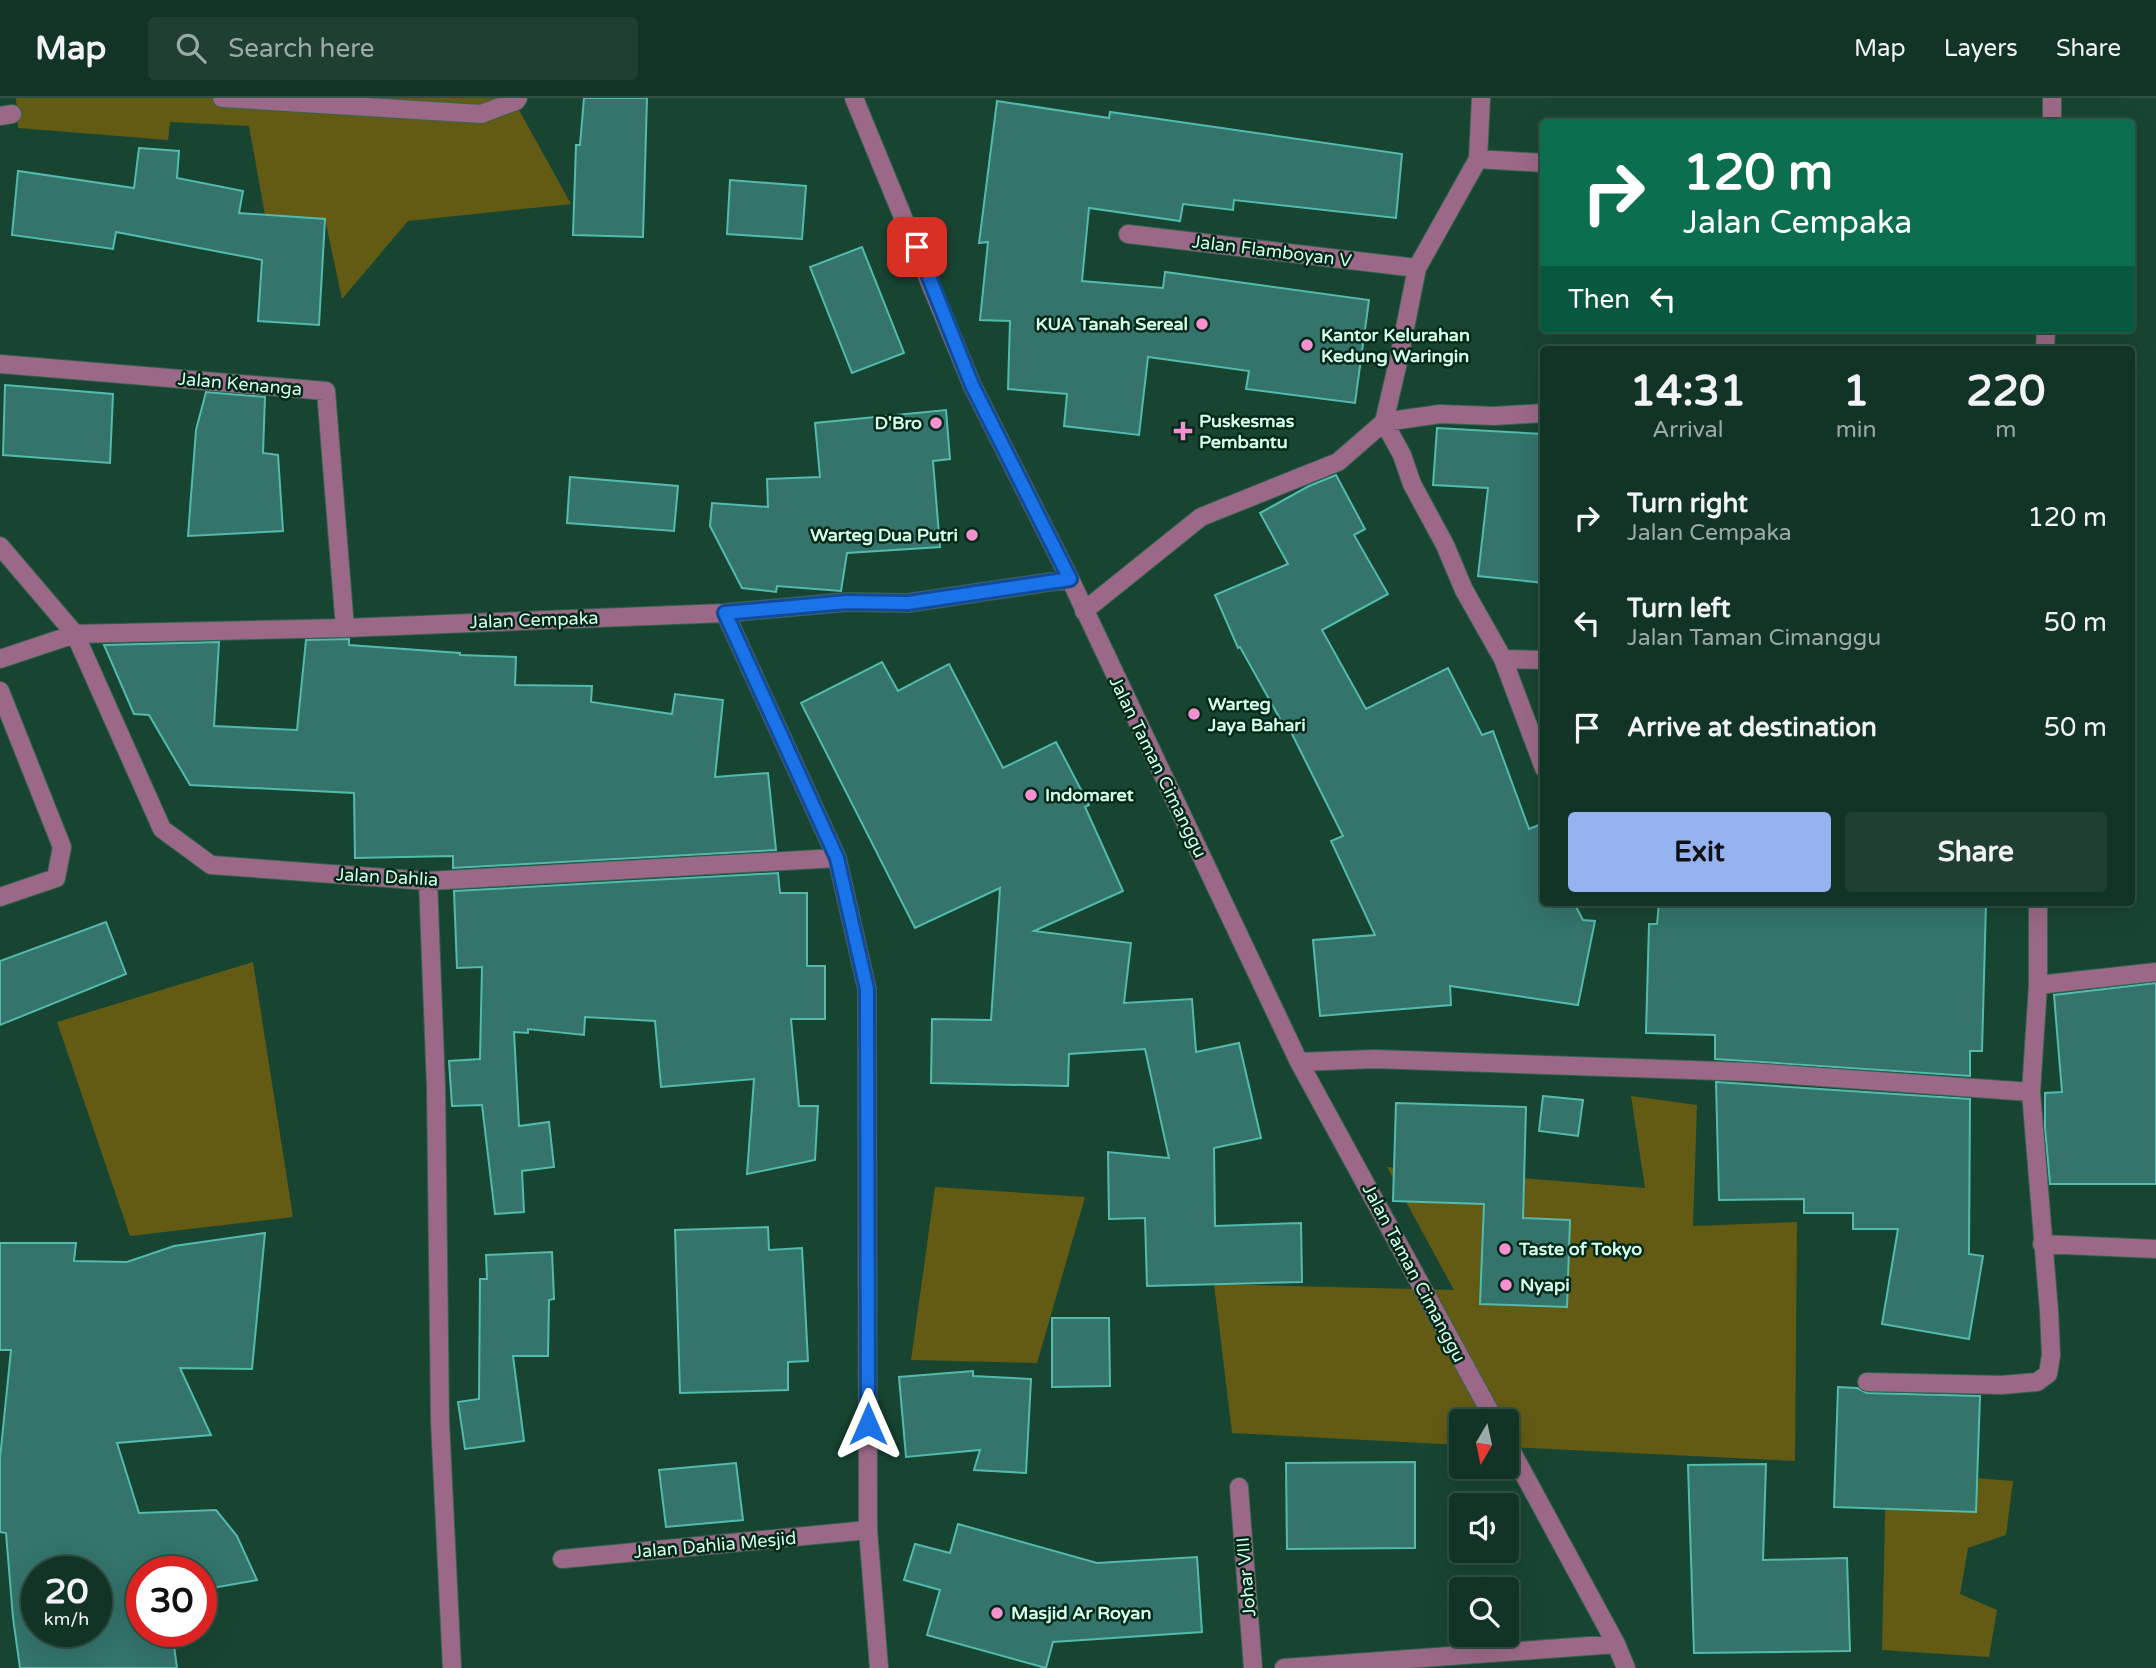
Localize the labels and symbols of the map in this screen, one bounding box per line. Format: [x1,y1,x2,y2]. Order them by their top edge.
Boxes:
pin [887,217,947,277]
street label: Jalan Flamboyan V [1191,230,1354,272]
place label: KUA Tanah Sereal [1036,313,1188,335]
marker: KUA Tanah Sereal [1194,316,1210,332]
place label: Kantor Kelurahan Kedung Waringin [1321,324,1470,367]
marker: Kantor Kelurahan Kedung Waringin [1299,337,1315,353]
street label: Jalan Kenanga [177,368,303,400]
place label: Puskesmas Pembantu [1199,410,1295,453]
place label: D'Bro [875,412,922,434]
marker: D'Bro [928,415,944,431]
marker: Puskesmas Pembantu [1173,421,1193,441]
place label: Warteg Dua Putri [810,524,958,546]
marker: Warteg Dua Putri [964,527,980,543]
street label: Jalan Cempaka [469,607,599,633]
street label: Jalan Taman Cimanggu [1105,673,1211,861]
place label: Warteg Jaya Bahari [1207,693,1306,736]
marker: Warteg Jaya Bahari [1186,706,1202,722]
place label: Indomaret [1045,784,1134,806]
marker: Indomaret [1023,787,1039,803]
street label: Jalan Dahlia [335,863,439,891]
street label: Jalan Taman Cimanggu [1358,1180,1470,1366]
place label: Taste of Tokyo [1518,1238,1642,1260]
marker: Taste of Tokyo [1497,1241,1513,1257]
place label: Nyapi [1520,1274,1570,1296]
marker: Nyapi [1498,1277,1514,1293]
position arrow [831,1387,905,1461]
north arrow [1449,1409,1519,1479]
street label: Jalan Dahlia Mesjid [633,1527,797,1563]
street label: Johar VIII [1232,1536,1260,1618]
speed limit sign: 30 [126,1556,217,1647]
place label: Masjid Ar Royan [1011,1602,1151,1624]
marker: Masjid Ar Royan [989,1605,1005,1621]

